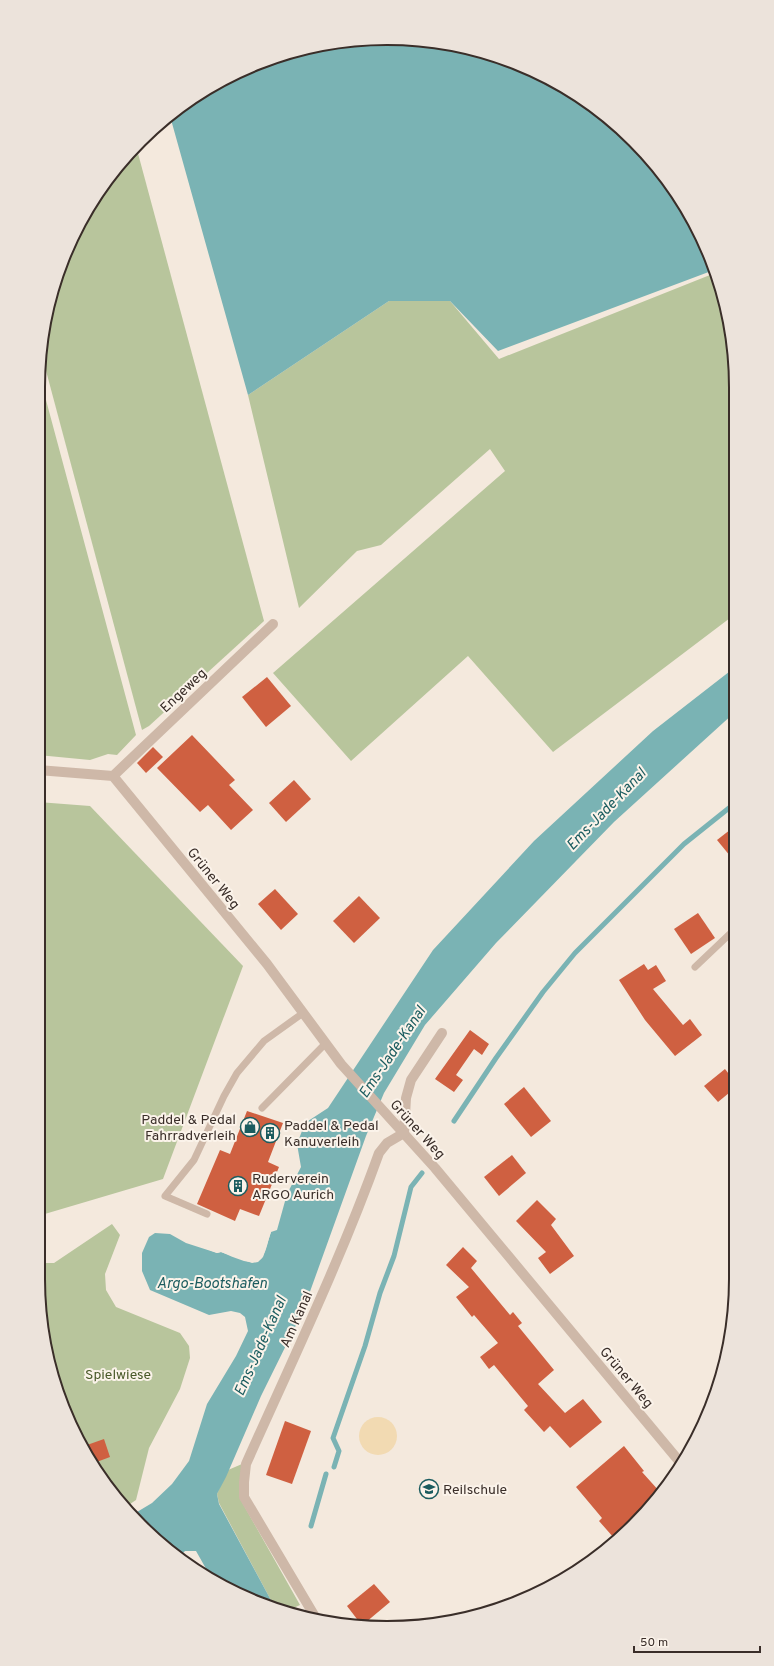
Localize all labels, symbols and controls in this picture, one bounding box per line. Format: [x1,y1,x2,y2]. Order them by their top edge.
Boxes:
street label: Engeweg [157,665,211,717]
water label: Ems-Jade-Kanal [563,764,652,855]
street label: Grüner Weg [183,845,243,913]
water label: Ems-Jade-Kanal [356,1002,432,1102]
street label: Grüner Weg [386,1097,448,1163]
place label: Paddel & Pedal Fahrradverleih [141,1112,236,1145]
shop icon: Paddel & Pedal Fahrradverleih [239,1116,261,1138]
place label: Paddel & Pedal Kanuverleih [284,1118,379,1151]
building icon: Paddel & Pedal Kanuverleih [259,1122,281,1144]
place label: Ruderverein ARGO Aurich [252,1171,334,1204]
building icon: Ruderverein ARGO Aurich [227,1175,249,1197]
water label: Argo-Bootshafen [157,1275,267,1294]
street label: Am Kanal [277,1289,317,1351]
water label: Ems-Jade-Kanal [231,1293,292,1399]
street label: Grüner Weg [595,1344,656,1412]
park label: Spielwiese [85,1367,151,1384]
school or university icon: Reilschule [418,1478,440,1500]
place label: Reilschule [443,1482,507,1499]
scale bar [634,1628,760,1654]
text: 50 m [640,1635,668,1651]

